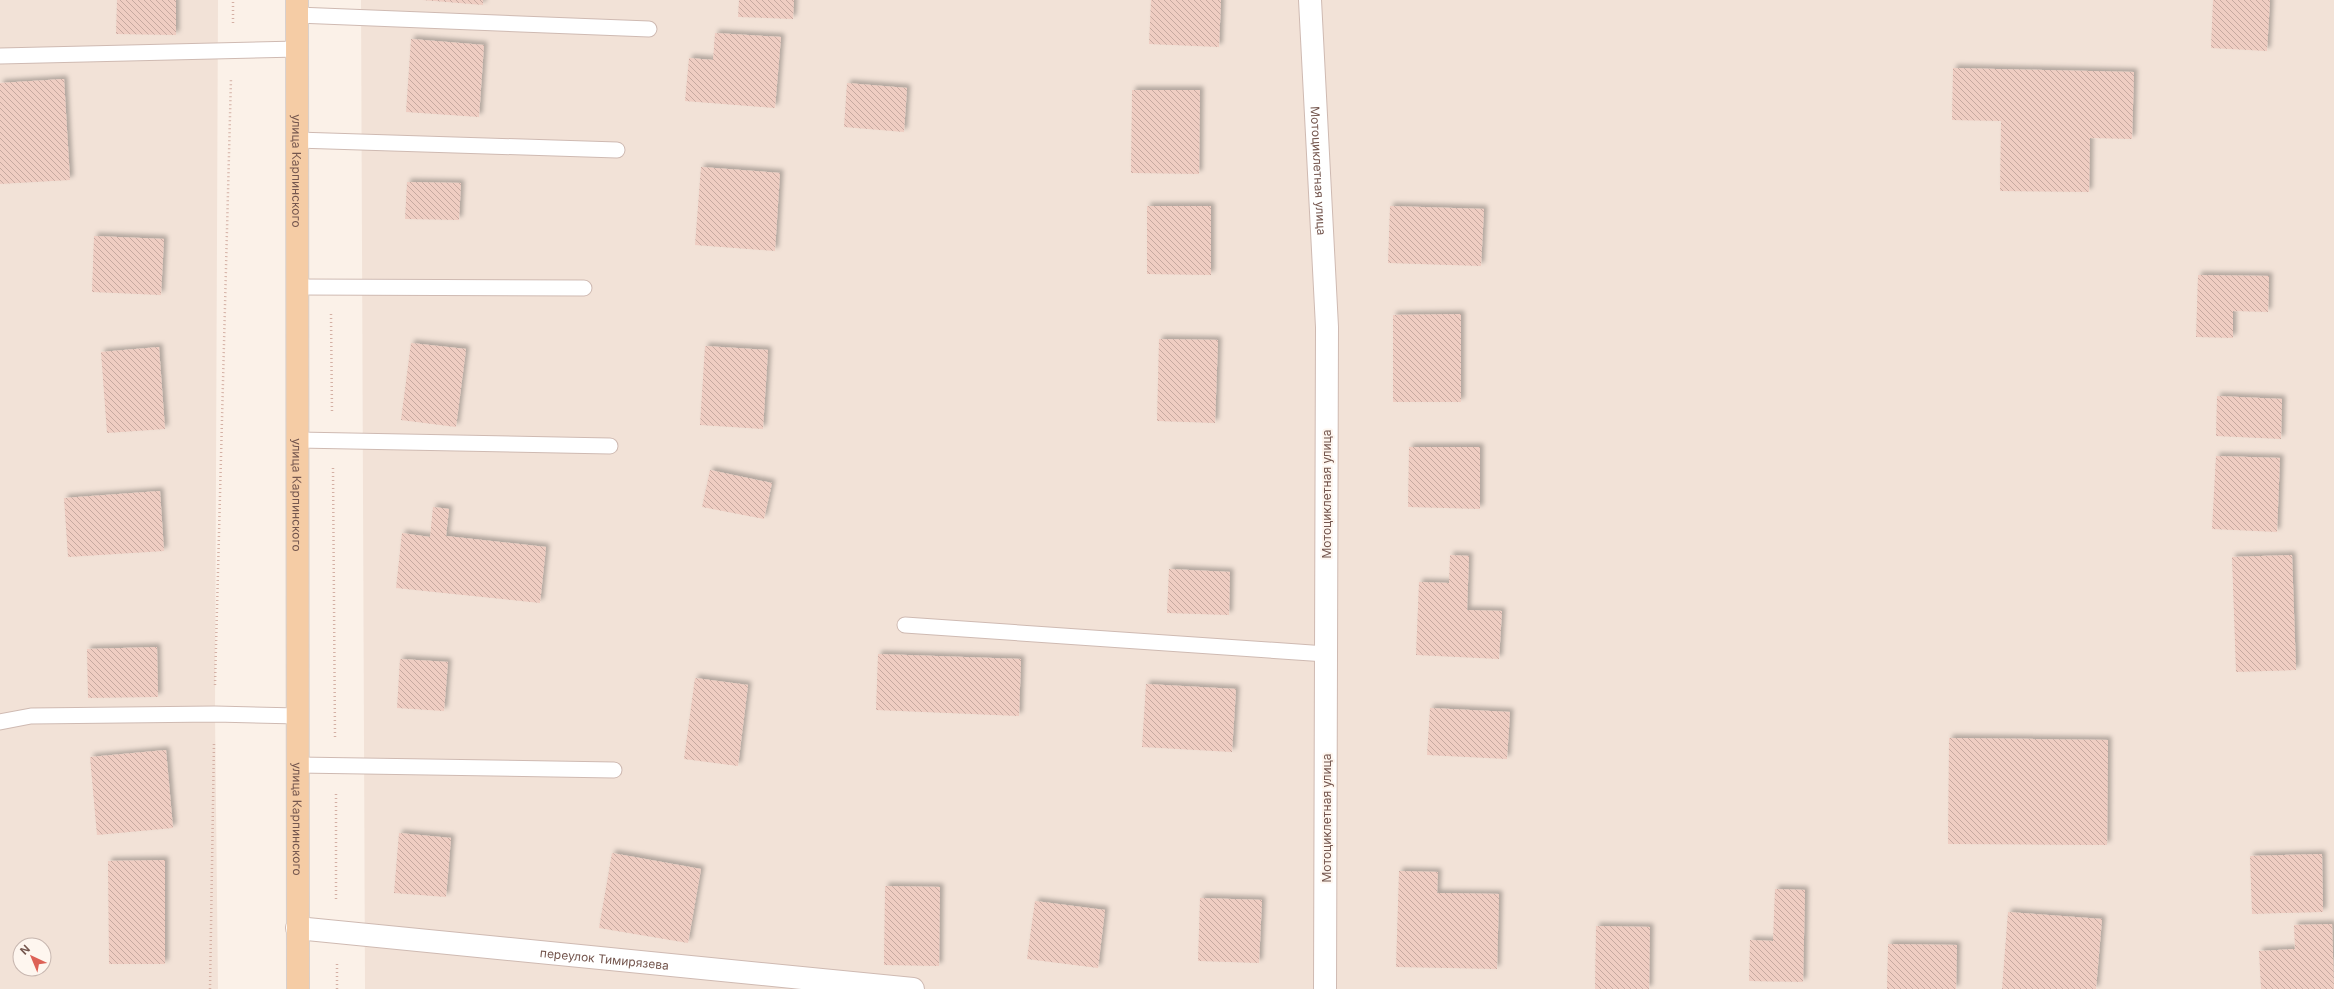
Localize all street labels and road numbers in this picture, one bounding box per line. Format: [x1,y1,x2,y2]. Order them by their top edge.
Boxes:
street label: Мотоциклетная улица [1308,106,1330,236]
street label: улица Карпинского [290,114,305,228]
street label: Мотоциклетная улица [1319,429,1334,559]
street label: улица Карпинского [290,438,305,552]
street label: Мотоциклетная улица [1319,753,1334,883]
street label: улица Карпинского [290,762,305,876]
street label: переулок Тимирязева [539,945,670,972]

